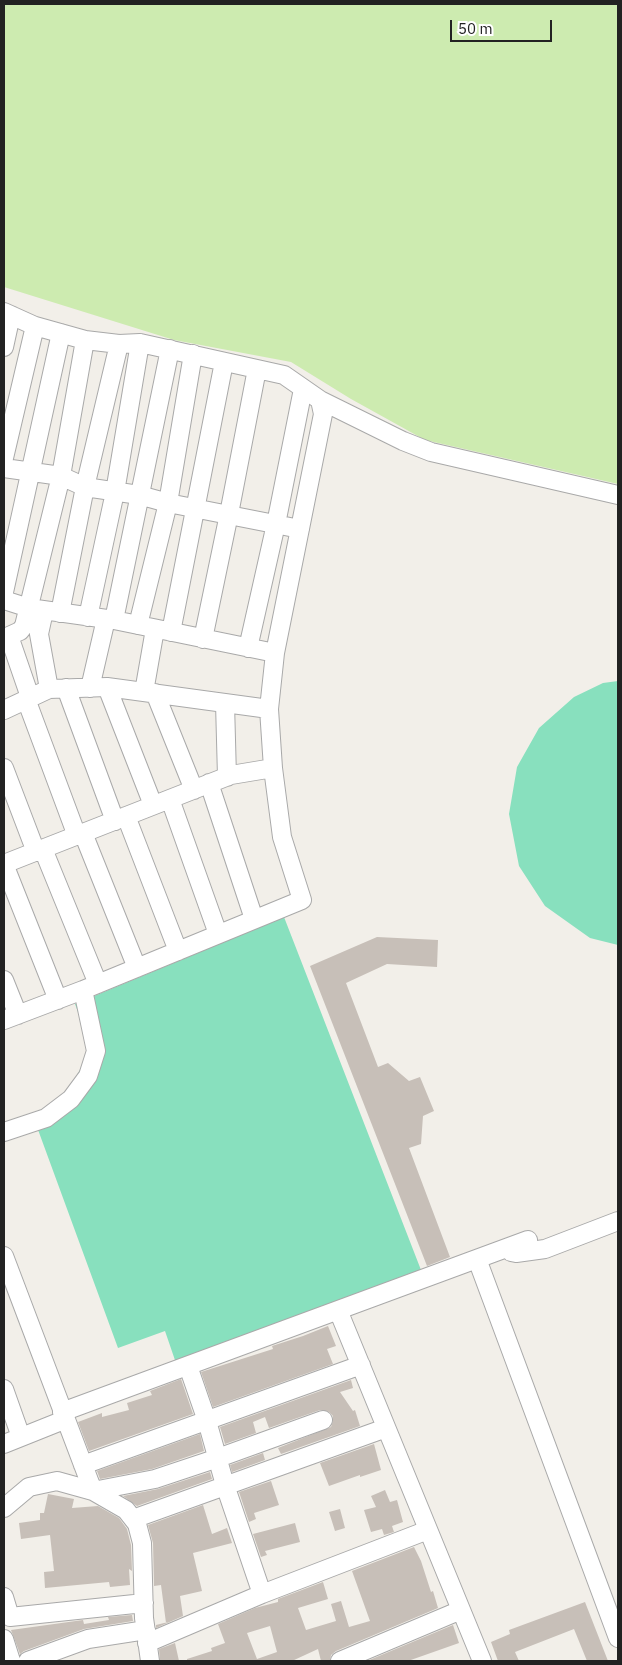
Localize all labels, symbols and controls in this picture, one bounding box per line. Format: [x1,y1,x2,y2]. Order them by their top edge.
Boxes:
scale bar [452,10,554,42]
text: 50 m [458,19,493,38]

